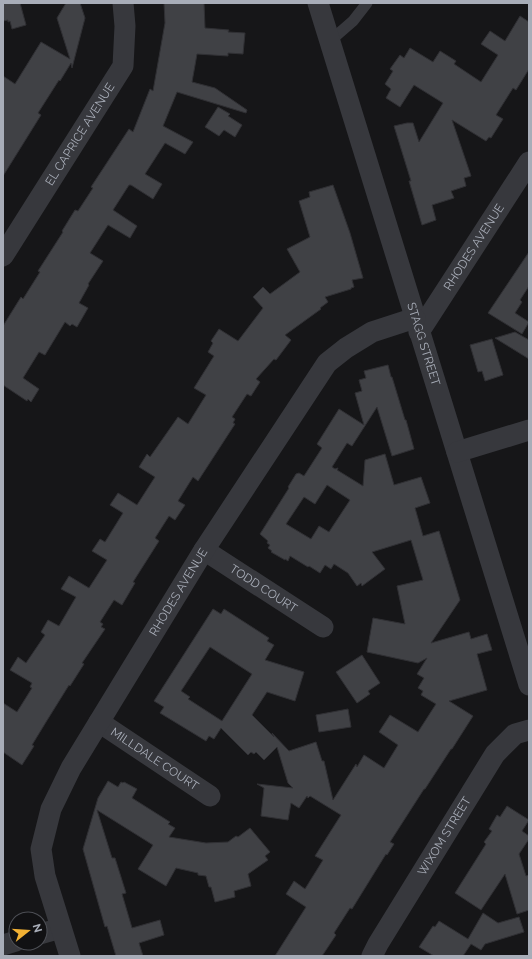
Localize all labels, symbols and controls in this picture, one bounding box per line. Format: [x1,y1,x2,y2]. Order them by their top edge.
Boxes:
street label: EL CAPRICE AVENUE [42,80,117,188]
street label: RHODES AVENUE [441,201,507,293]
street label: STAGG STREET [404,301,443,388]
street label: RHODES AVENUE [146,546,210,638]
street label: TODD COURT [227,562,301,616]
street label: MILLDALE COURT [108,725,202,794]
street label: WIXOM STREET [415,794,474,878]
north arrow [8,911,48,951]
text: N [30,922,45,934]

